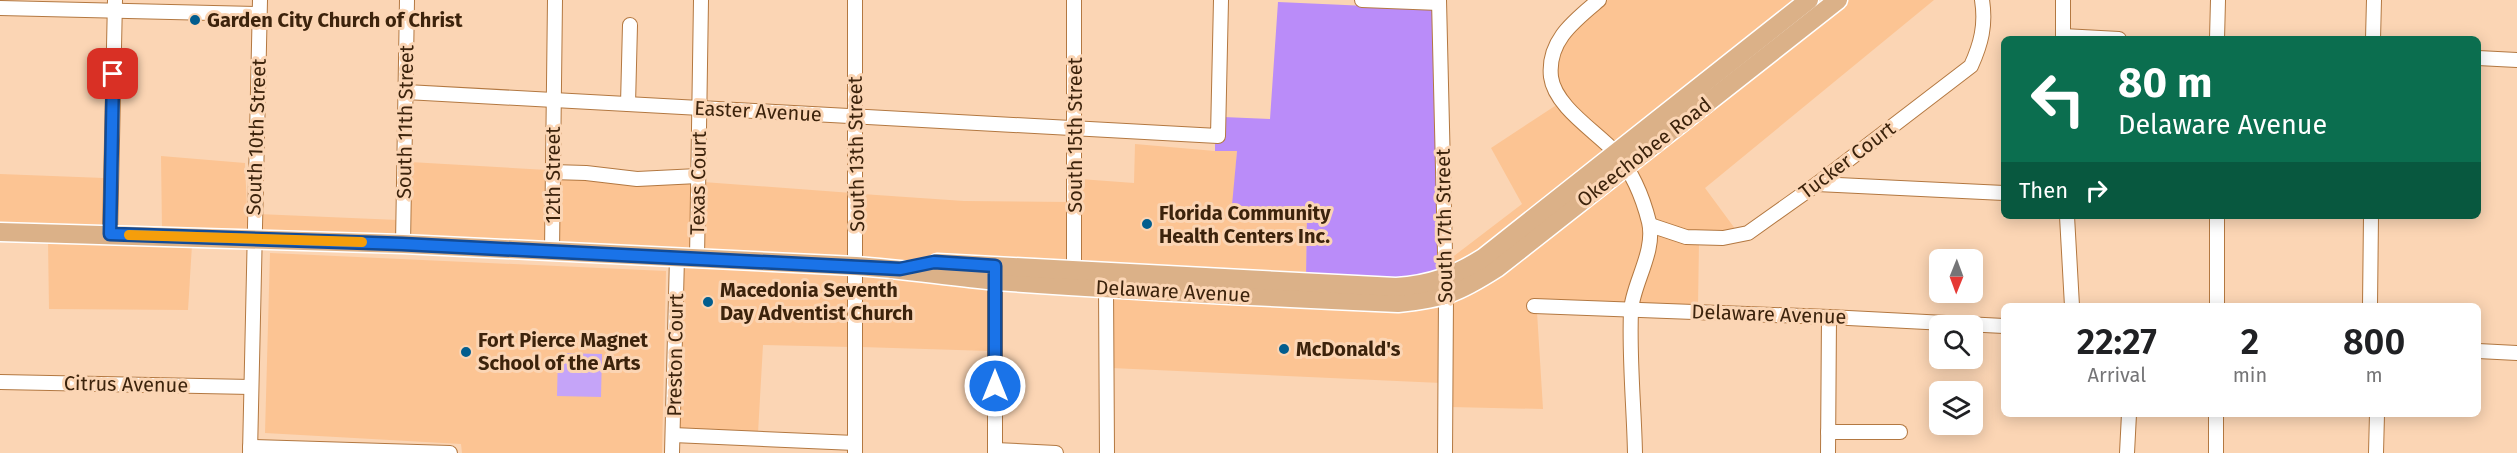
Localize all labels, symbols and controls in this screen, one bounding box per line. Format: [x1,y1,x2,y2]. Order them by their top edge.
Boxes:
place label: Garden City Church of Christ [207,8,463,32]
marker: Garden City Church of Christ [188,13,202,27]
street label: South 11th Street [392,44,418,199]
pin [87,48,138,99]
street label: South 15th Street [1063,56,1087,213]
icon: arrive [96,57,129,90]
street label: South 10th Street [241,57,271,216]
text: 80 m [2118,58,2212,108]
icon: left [2019,60,2097,138]
street label: South 13th Street [843,75,869,232]
street label: Okeechobee Road [1572,92,1716,212]
street label: Easter Avenue [694,96,822,126]
text: Delaware Avenue [2118,109,2327,141]
street label: Tucker Court [1794,116,1900,204]
street label: 12th Street [541,126,565,224]
street label: Texas Court [685,130,711,235]
street label: South 17th Street [1431,148,1457,303]
icon: right [2080,174,2113,207]
text: Then [2019,177,2068,204]
place label: Florida Community Health Centers Inc. [1159,201,1331,248]
marker: Florida Community Health Centers Inc. [1140,217,1154,231]
north arrow [1929,249,1983,303]
map controls [1929,249,1983,435]
street label: Delaware Avenue [1095,275,1251,307]
place label: Macedonia Seventh Day Adventist Church [720,278,913,325]
street label: Preston Court [662,292,688,417]
marker: Macedonia Seventh Day Adventist Church [701,295,715,309]
street label: Delaware Avenue [1691,299,1847,329]
button: search [1929,315,1983,369]
text: 22:27 [2077,320,2157,364]
text: 2 [2241,320,2259,364]
text: 800 [2343,320,2405,364]
place label: Fort Pierce Magnet School of the Arts [478,328,648,375]
place label: McDonald's [1296,337,1401,361]
marker: McDonald's [1277,342,1291,356]
marker: Fort Pierce Magnet School of the Arts [459,345,473,359]
position arrow [963,354,1027,418]
text: Arrival [2088,363,2146,387]
text: min [2233,363,2267,387]
text: m [2365,363,2383,387]
street label: Citrus Avenue [64,371,188,397]
button: layers [1929,381,1983,435]

